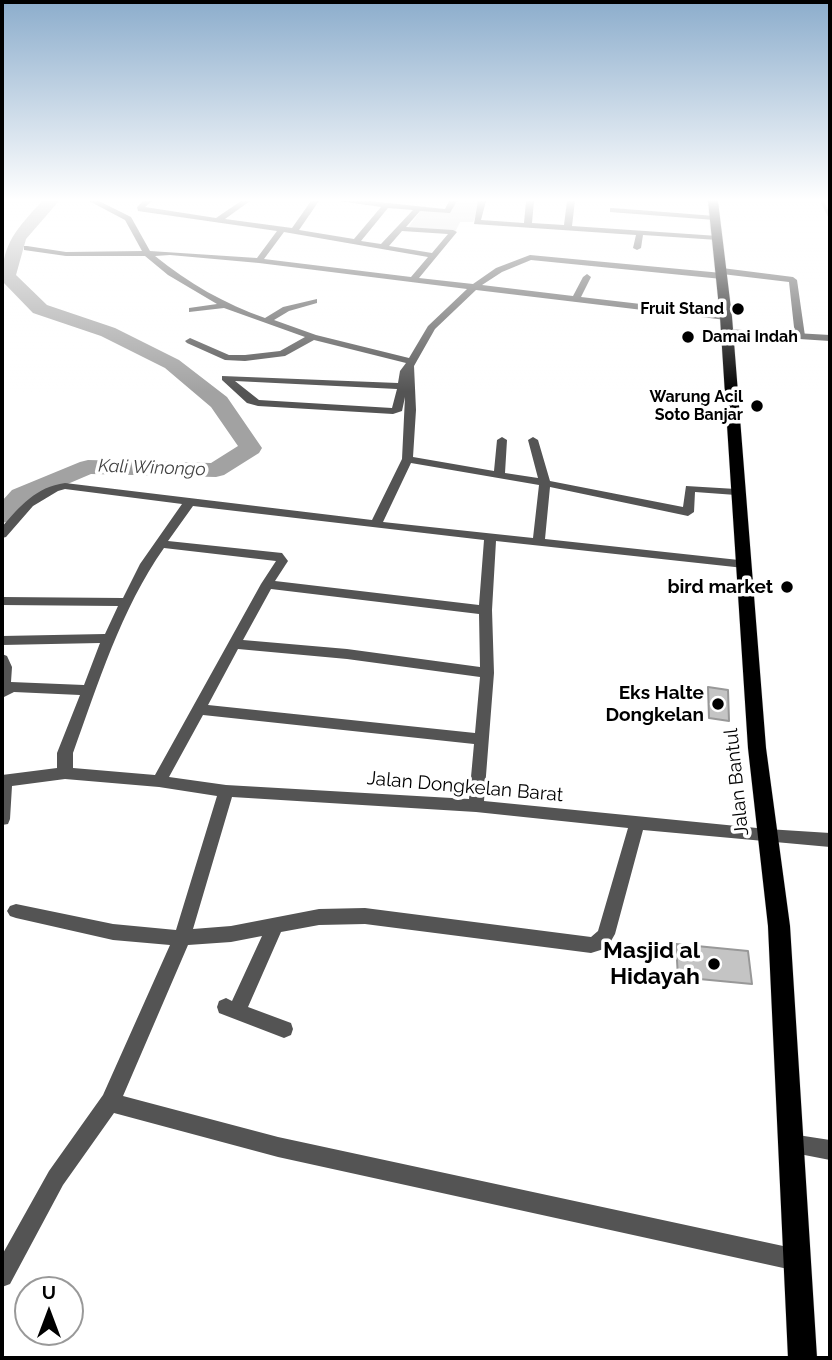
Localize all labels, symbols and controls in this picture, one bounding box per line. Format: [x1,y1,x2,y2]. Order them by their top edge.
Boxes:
place label: Fruit Stand [640,299,724,319]
marker: Fruit Stand [730,301,746,317]
place label: Damai Indah [702,327,798,347]
marker: Damai Indah [680,329,696,345]
place label: Warung Acil Soto Banjar [649,387,743,425]
marker: Warung Acil Soto Banjar [749,398,765,414]
water label: Kali Winongo [98,455,206,481]
place label: bird market [667,576,773,598]
marker: bird market [779,579,795,595]
place label: Eks Halte Dongkelan [605,682,704,726]
marker: Eks Halte Dongkelan [710,696,726,712]
street label: Jalan Bantul [720,727,754,837]
street label: Jalan Dongkelan Barat [366,767,564,807]
place label: Masjid al Hidayah [603,937,700,991]
marker: Masjid al Hidayah [706,956,722,972]
north arrow [14,1276,84,1346]
text: U [42,1281,56,1303]

